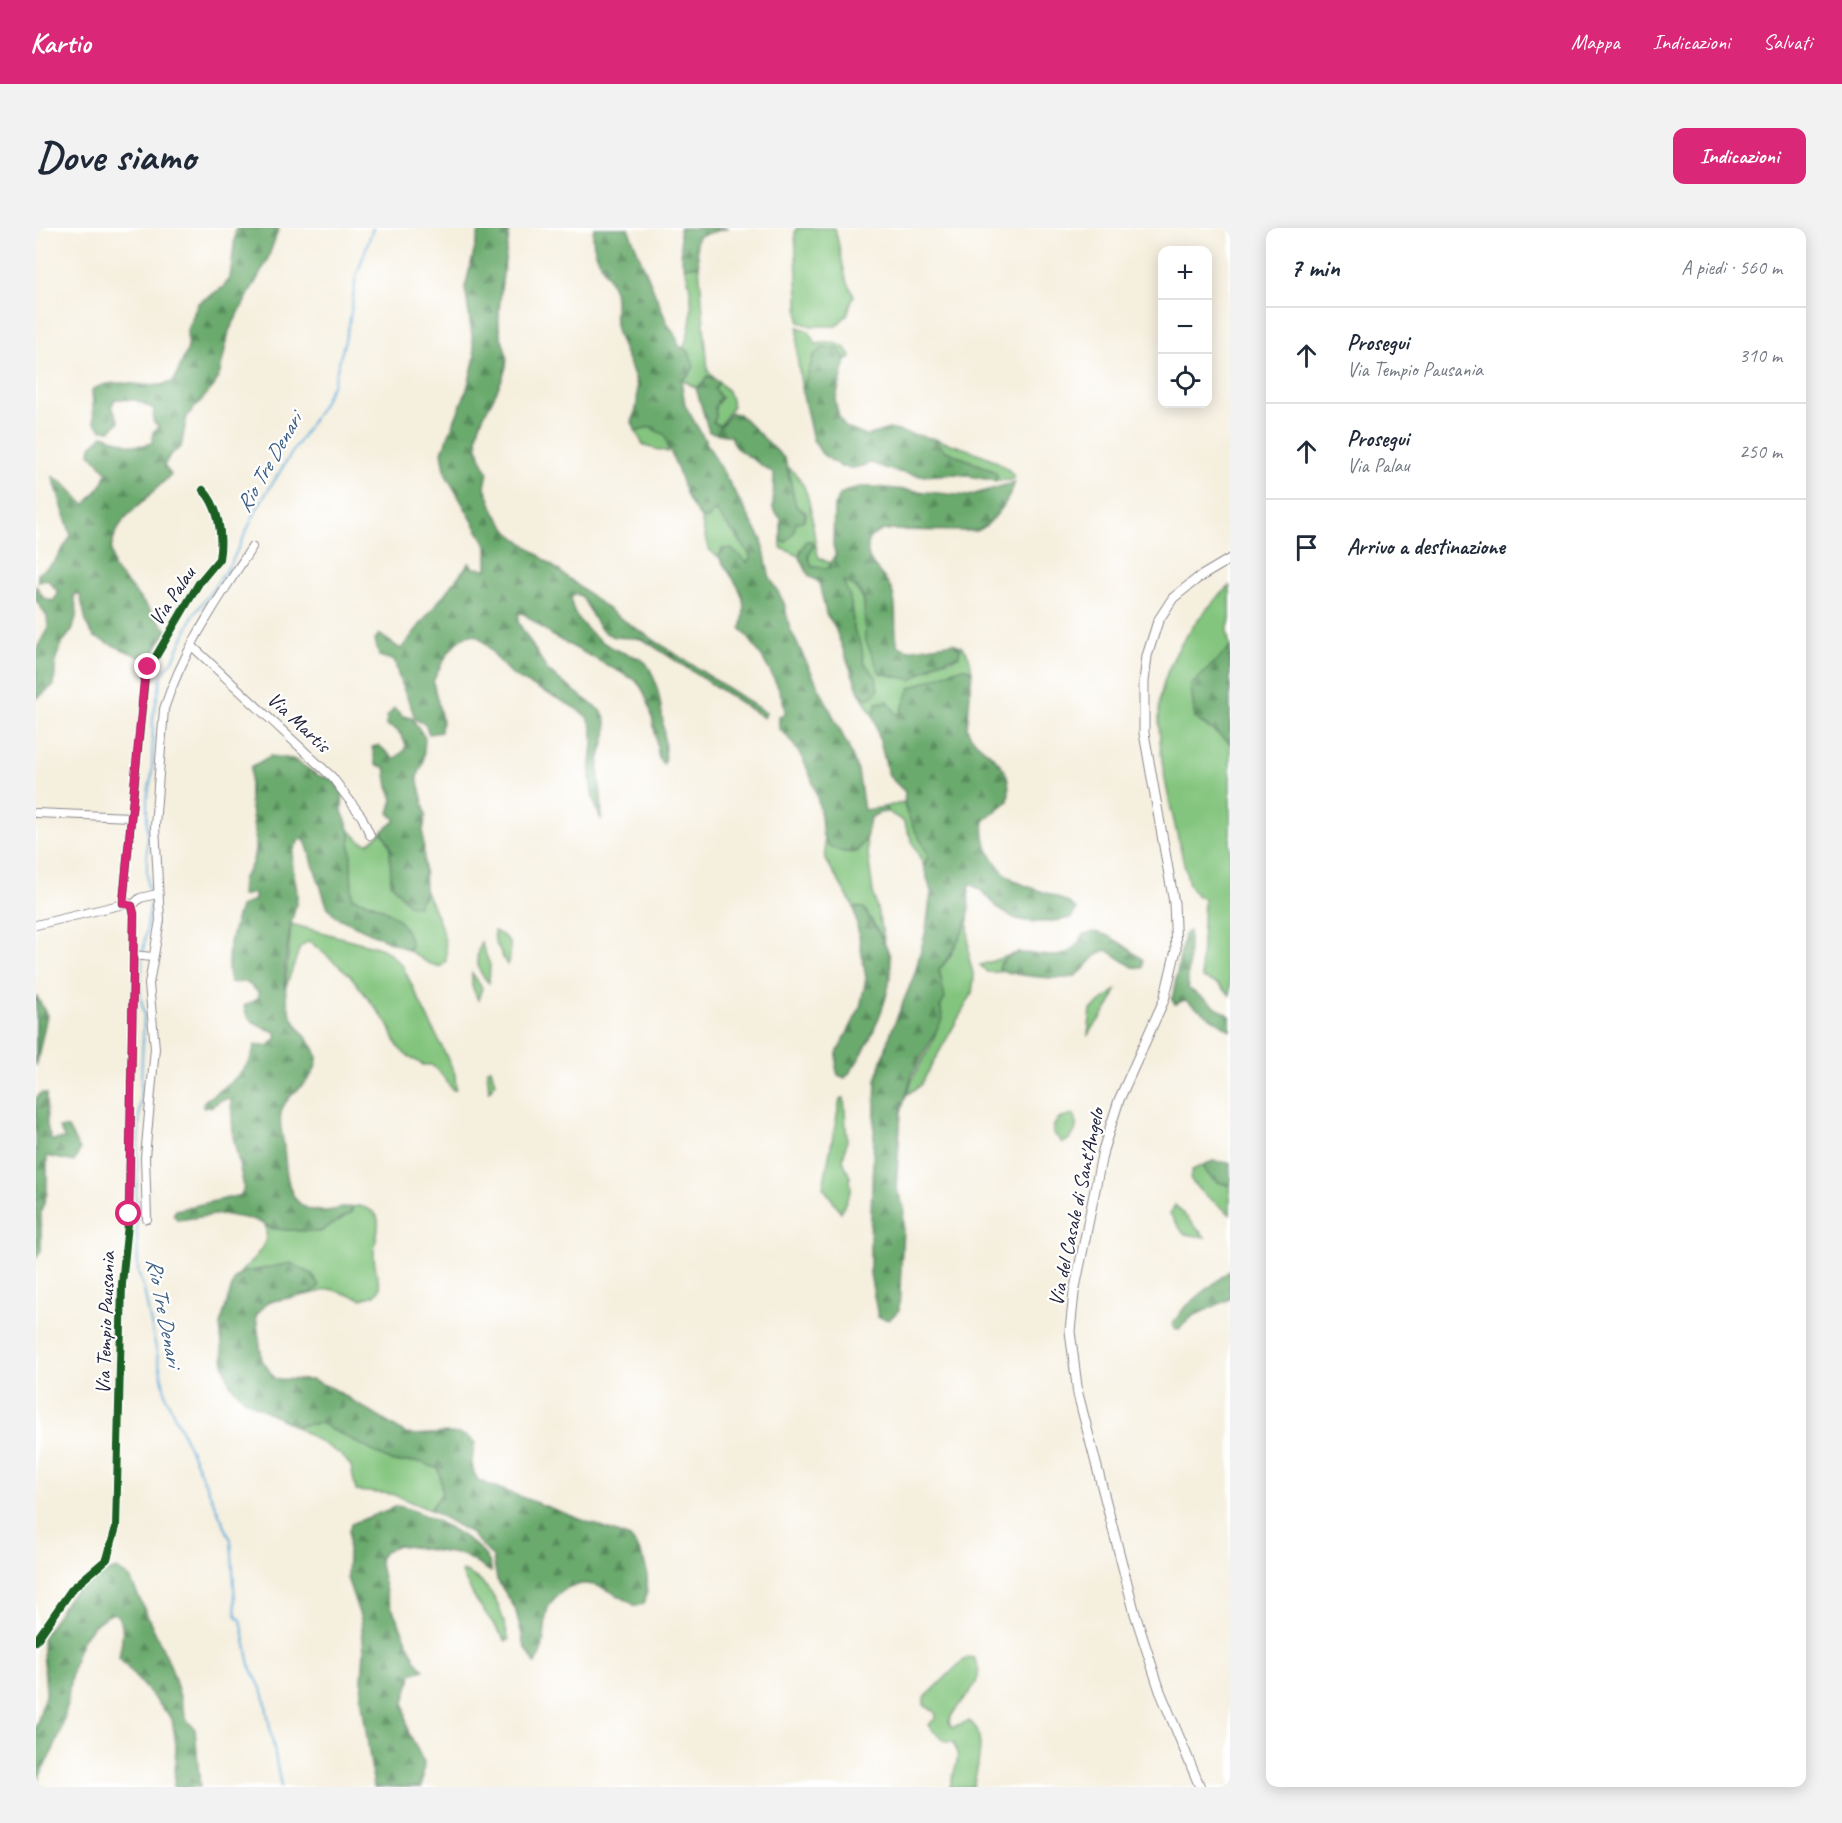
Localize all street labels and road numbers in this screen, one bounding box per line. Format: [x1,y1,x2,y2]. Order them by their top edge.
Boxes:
street label: Via Palau [143,560,202,631]
street label: Via Martis [262,686,337,759]
street label: Via del Casale di Sant'Angelo [1042,1103,1110,1308]
street label: Via Tempio Pausania [90,1249,121,1395]

